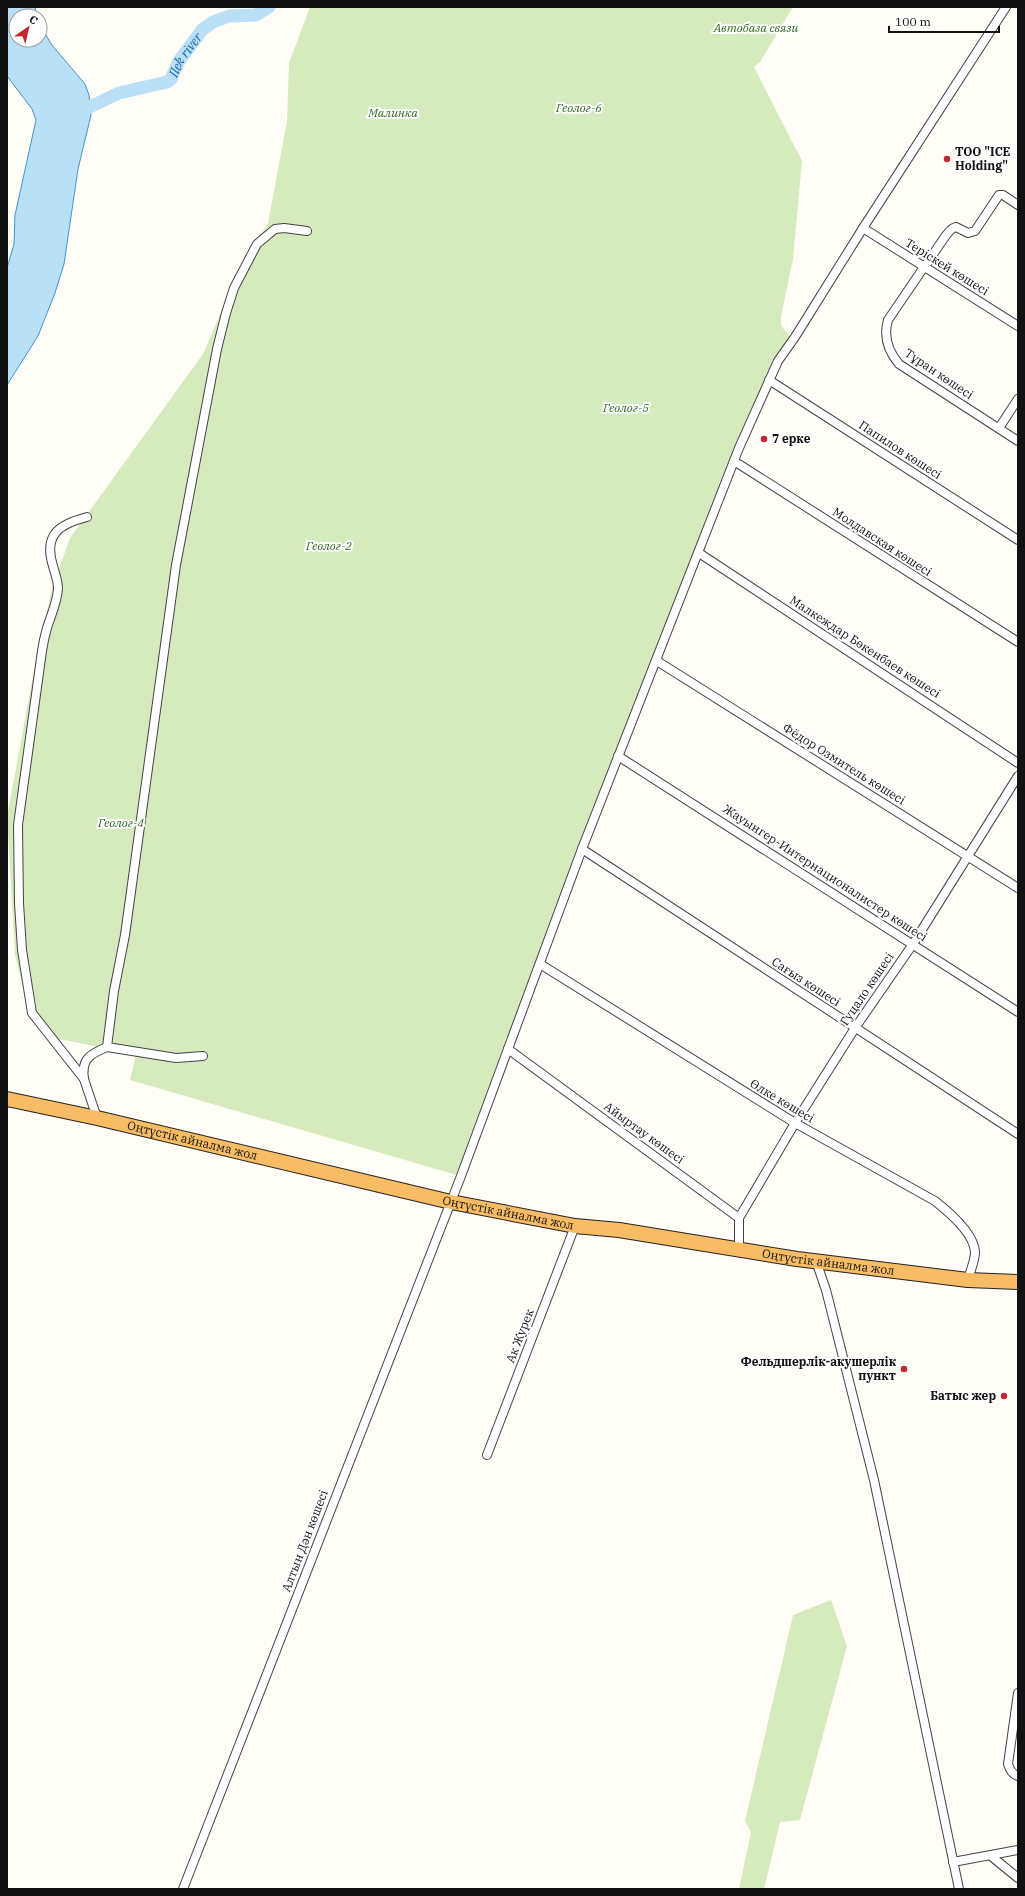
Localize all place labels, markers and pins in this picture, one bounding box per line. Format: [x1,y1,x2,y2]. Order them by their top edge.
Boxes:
place label: ТОО "ICE Holding" [955,144,1011,173]
marker: ТОО "ICE Holding" [942,154,952,164]
place label: 7 ерке [772,431,811,446]
marker: 7 ерке [759,434,769,444]
place label: Фельдшерлік-акушерлік пункт [741,1354,897,1383]
marker: Фельдшерлік-акушерлік пункт [899,1364,909,1374]
place label: Батыс жер [930,1388,996,1403]
marker: Батыс жер [999,1391,1009,1401]

